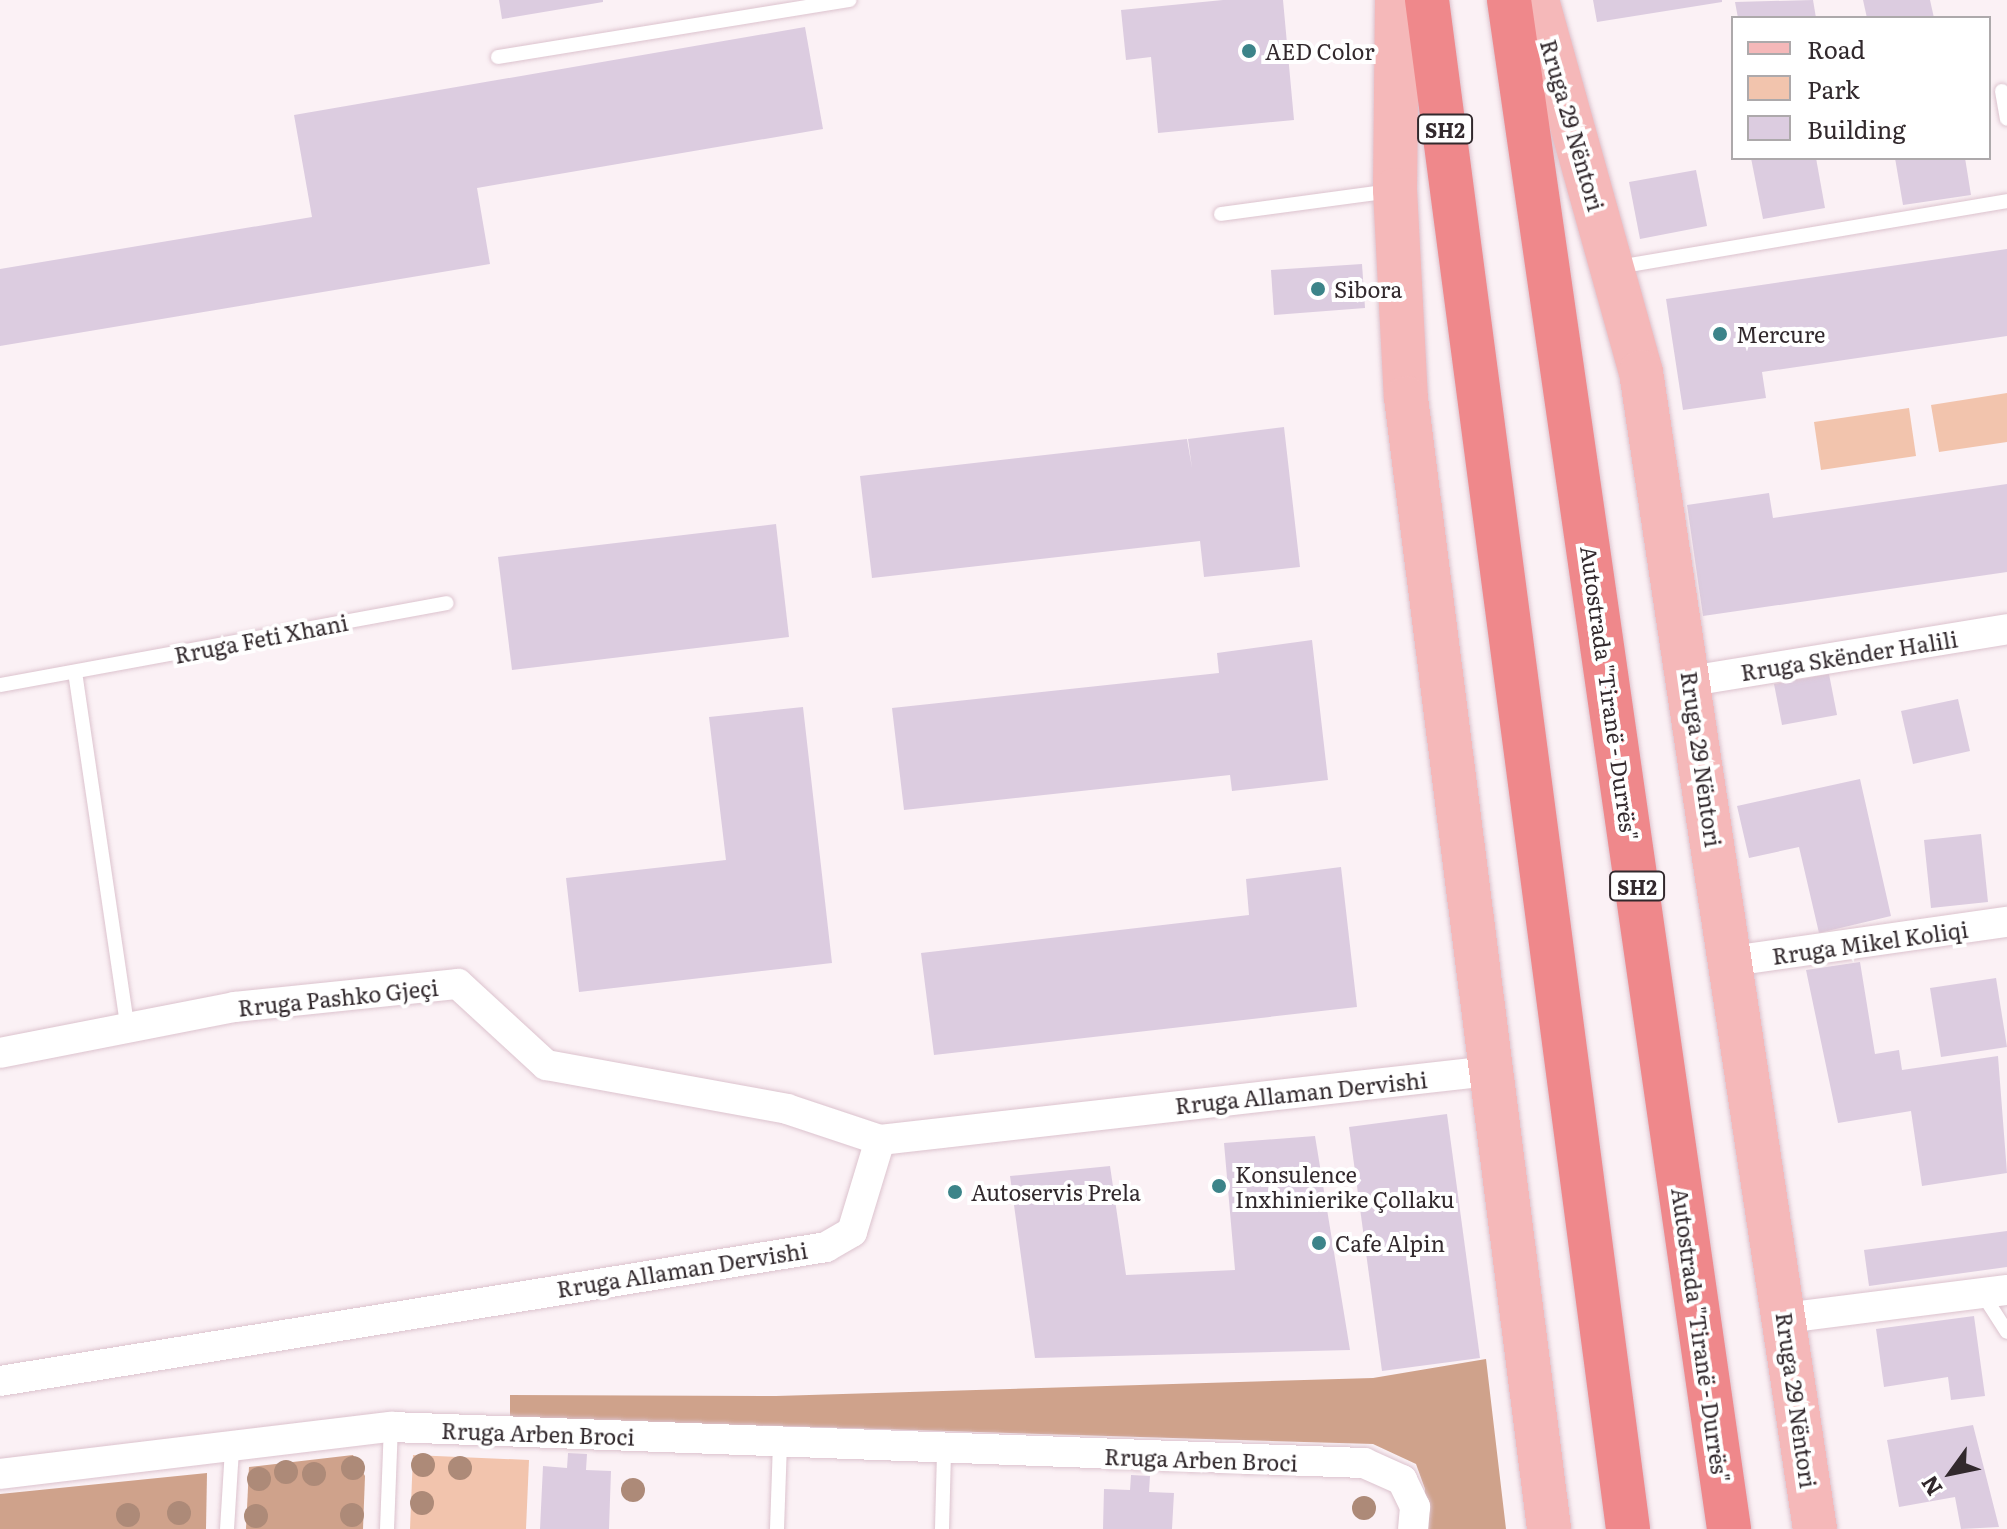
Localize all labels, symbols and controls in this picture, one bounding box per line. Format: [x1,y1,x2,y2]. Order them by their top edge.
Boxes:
legend [1731,16,1991,160]
text: Road [1807,31,1865,66]
street label: Rruga 29 Nëntori [1536,36,1610,214]
place label: AED Color [1265,38,1375,64]
marker: AED Color [1240,42,1258,60]
text: Park [1807,71,1860,106]
text: Building [1807,111,1906,146]
road number: SH2 [1417,113,1473,145]
place label: Sibora [1334,276,1402,302]
marker: Sibora [1309,280,1327,298]
place label: Mercure [1736,321,1826,347]
marker: Mercure [1711,325,1729,343]
street label: Autostrada "Tiranë - Durrës" [1576,544,1644,842]
street label: Rruga Feti Xhani [172,608,350,668]
street label: Rruga Skënder Halili [1739,625,1959,685]
street label: Rruga 29 Nëntori [1677,670,1727,848]
road number: SH2 [1609,870,1665,902]
street label: Rruga Mikel Koliqi [1770,915,1970,969]
street label: Rruga Pashko Gjeçi [237,973,439,1021]
street label: Rruga Allaman Dervishi [1174,1066,1428,1118]
place label: Konsulence Inxhinierike Çollaku [1235,1160,1454,1212]
marker: Konsulence Inxhinierike Çollaku [1210,1177,1228,1195]
place label: Autoservis Prela [971,1179,1141,1205]
marker: Autoservis Prela [946,1183,964,1201]
street label: Autostrada "Tiranë - Durrës" [1667,1186,1735,1484]
place label: Cafe Alpin [1335,1230,1445,1256]
marker: Cafe Alpin [1310,1234,1328,1252]
street label: Rruga Allaman Dervishi [555,1236,809,1302]
street label: Rruga 29 Nëntori [1772,1311,1822,1489]
street label: Rruga Arben Broci [441,1416,635,1450]
north arrow [1911,1433,1991,1513]
street label: Rruga Arben Broci [1104,1442,1298,1476]
text: N [1912,1470,1949,1503]

